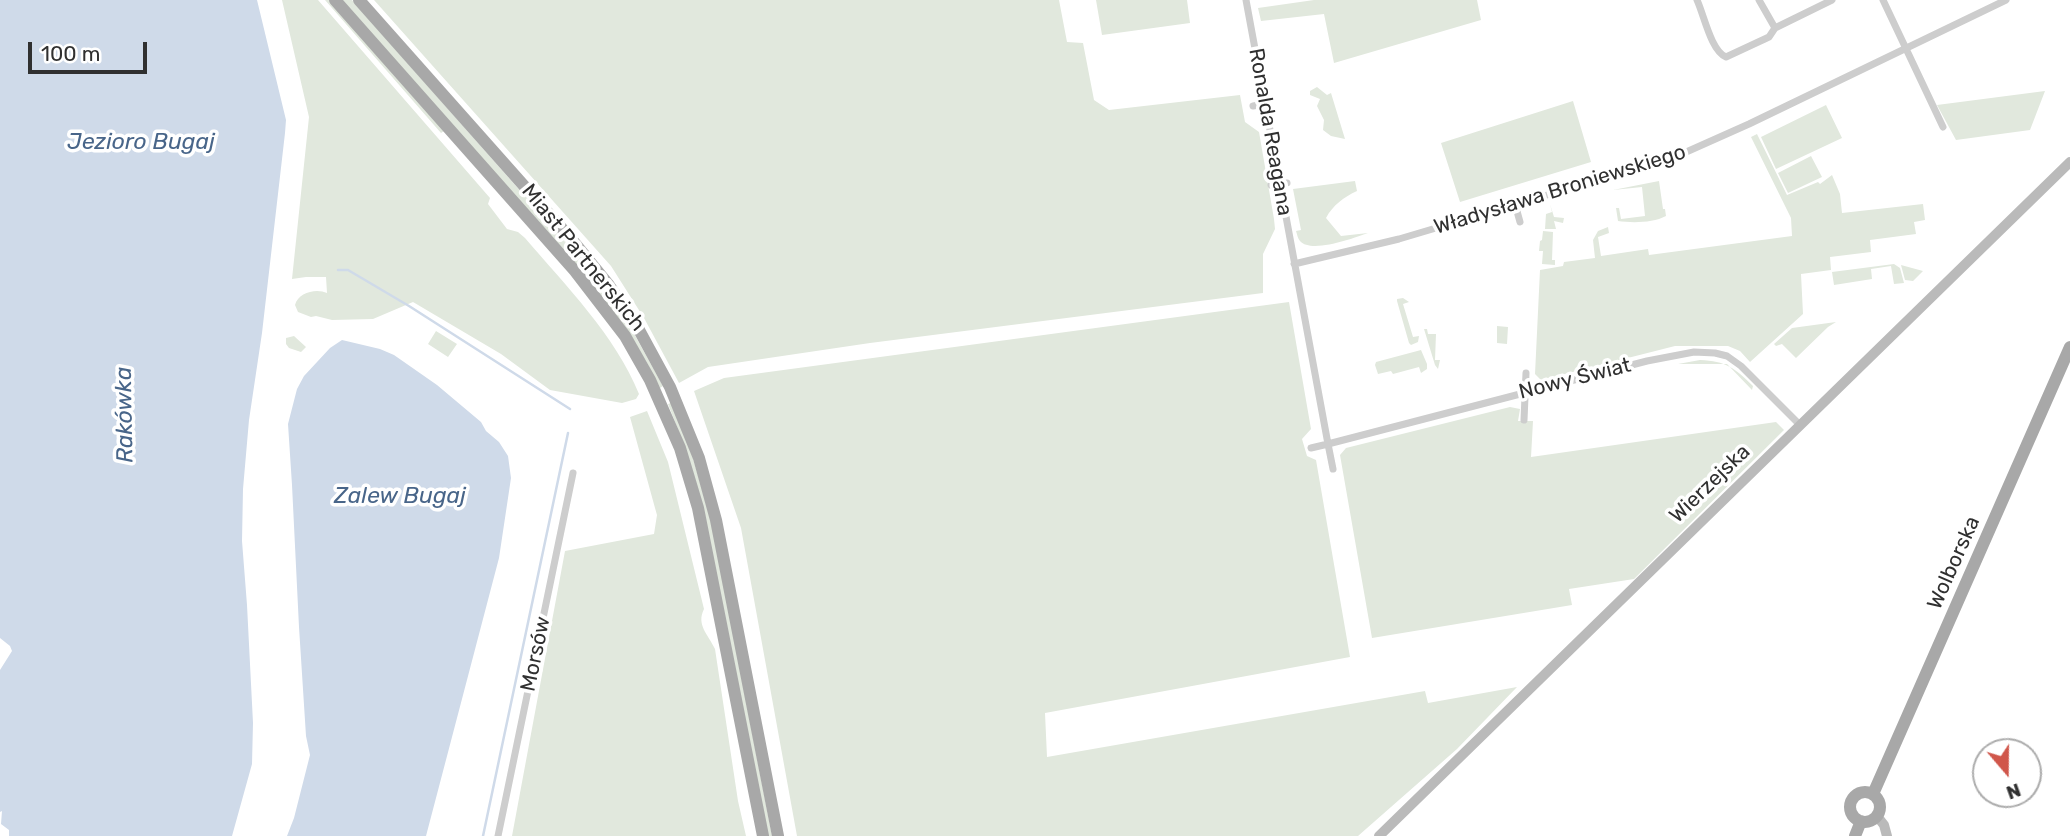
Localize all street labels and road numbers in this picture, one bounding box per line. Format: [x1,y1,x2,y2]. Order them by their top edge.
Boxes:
street label: Ronalda Reagana [1243,46,1297,218]
street label: Władysława Broniewskiego [1431,140,1689,240]
street label: Miast Partnerskich [516,179,650,337]
street label: Nowy Świat [1516,353,1634,405]
street label: Wierzejska [1664,439,1756,529]
street label: Wolborska [1922,513,1986,613]
street label: Morsów [516,614,556,694]

